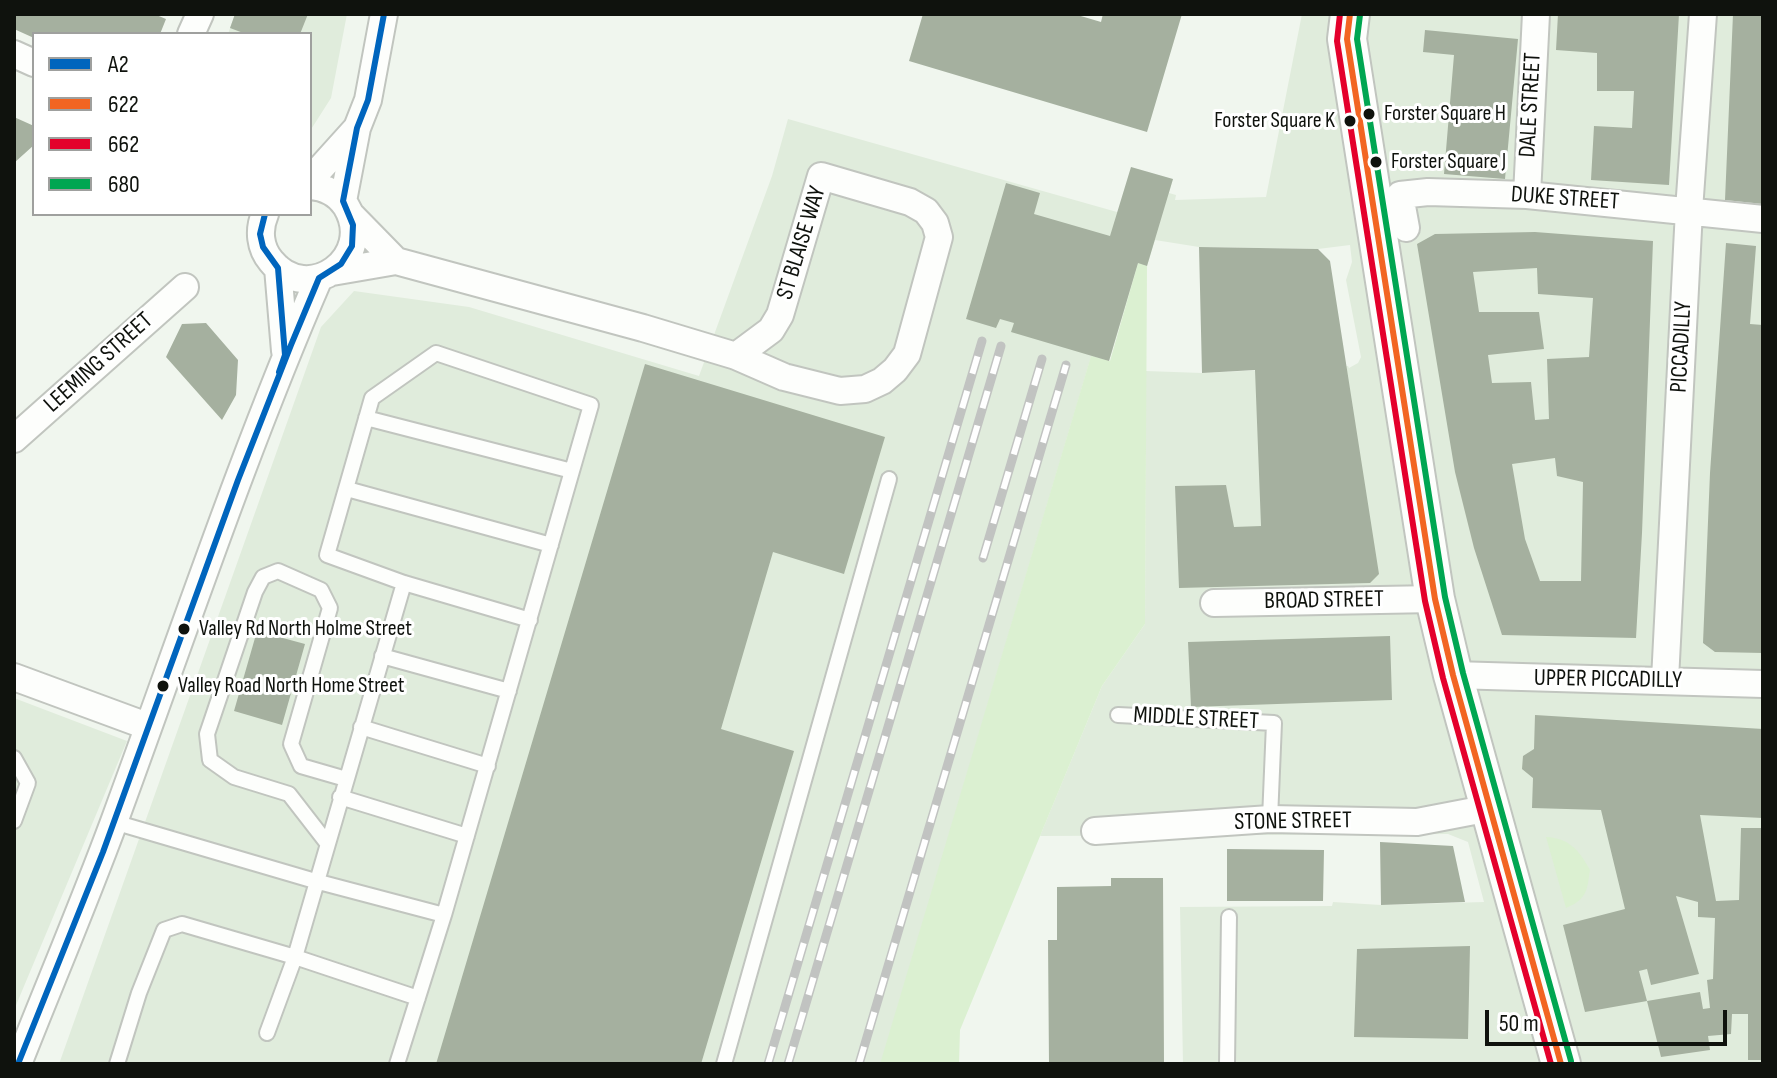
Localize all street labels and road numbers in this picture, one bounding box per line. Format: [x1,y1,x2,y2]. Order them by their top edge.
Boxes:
street label: DALE STREET [1514,52,1548,158]
street label: DUKE STREET [1510,181,1620,217]
street label: ST BLAISE WAY [771,183,833,303]
street label: PICCADILLY [1665,301,1699,393]
street label: LEEMING STREET [39,307,159,419]
street label: BROAD STREET [1264,586,1384,616]
street label: UPPER PICCADILLY [1534,664,1682,696]
street label: MIDDLE STREET [1132,701,1260,737]
street label: STONE STREET [1234,807,1352,837]

